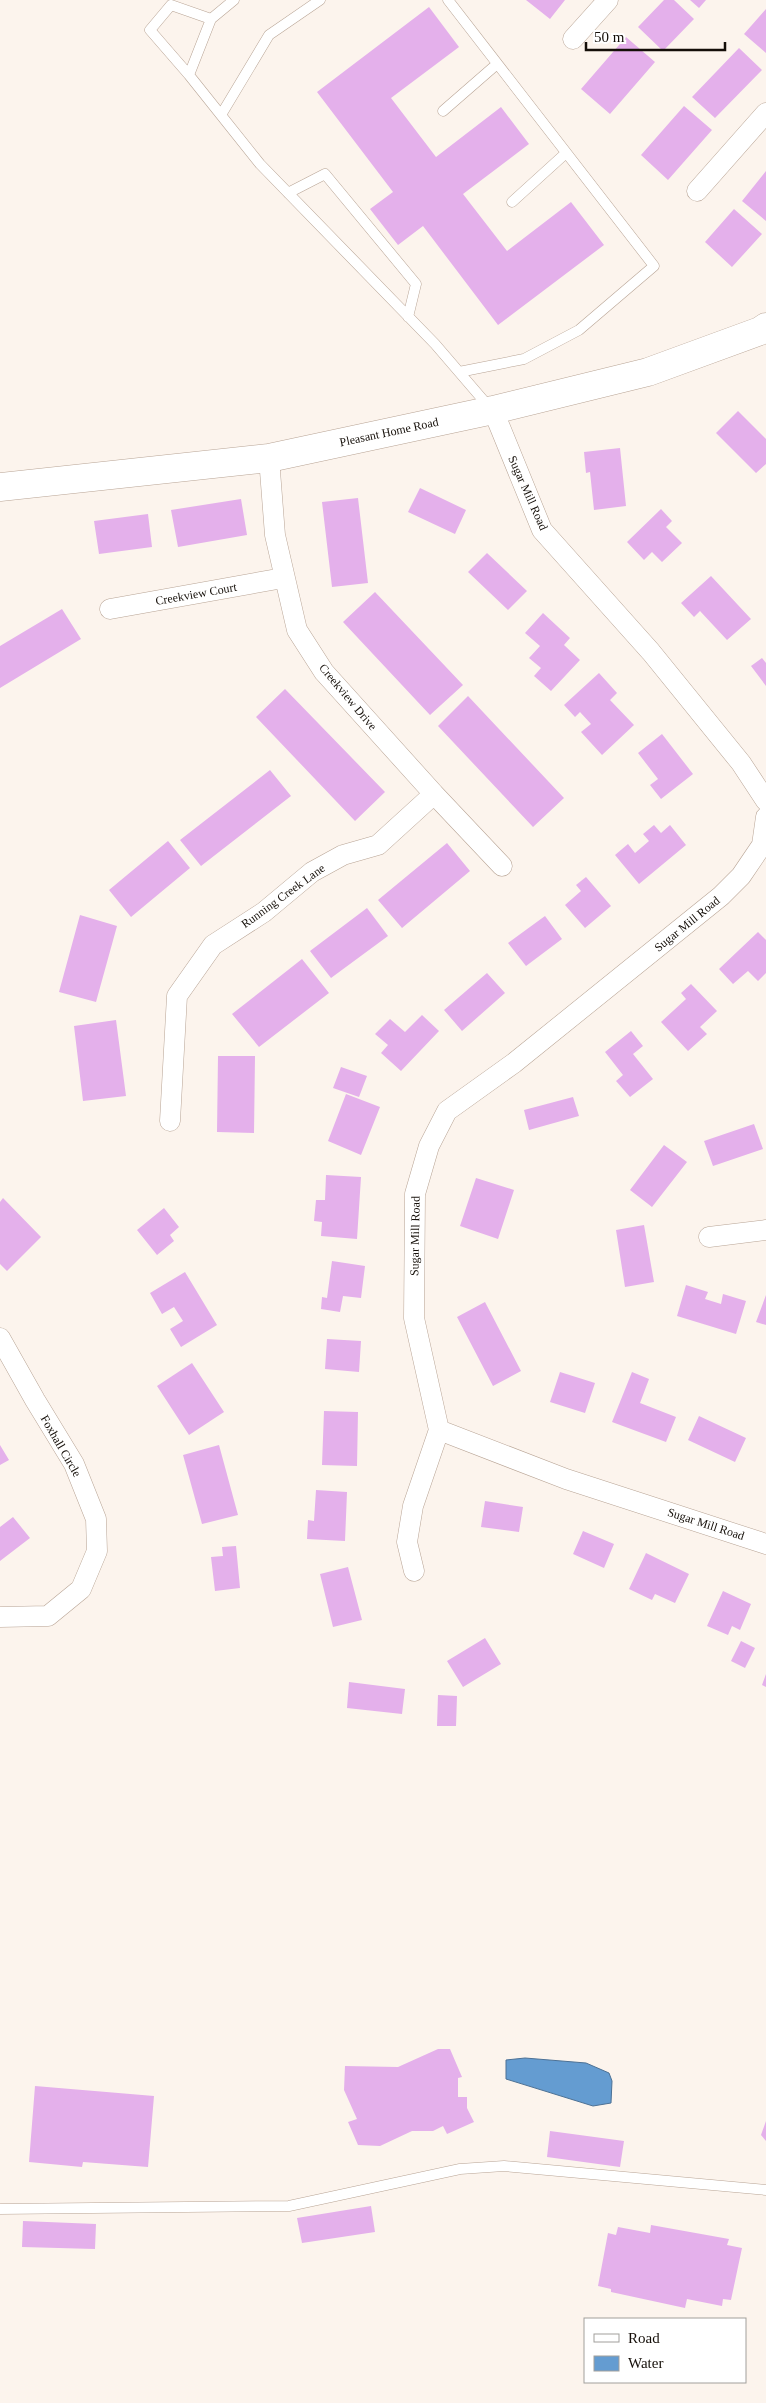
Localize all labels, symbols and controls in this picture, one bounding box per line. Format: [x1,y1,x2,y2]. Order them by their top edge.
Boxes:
scale bar [586,20,725,52]
text: 50 m [594,29,625,45]
street label: Pleasant Home Road [338,415,440,449]
street label: Sugar Mill Road [505,454,551,532]
street label: Creekview Court [154,580,238,608]
street label: Creekview Drive [316,661,380,733]
street label: Running Creek Lane [238,861,328,931]
street label: Sugar Mill Road [652,893,722,955]
street label: Sugar Mill Road [407,1196,423,1276]
street label: Foxhall Circle [38,1413,84,1479]
street label: Sugar Mill Road [666,1505,746,1543]
legend [584,2318,746,2383]
text: Road [628,2330,660,2346]
text: Water [628,2355,663,2371]

